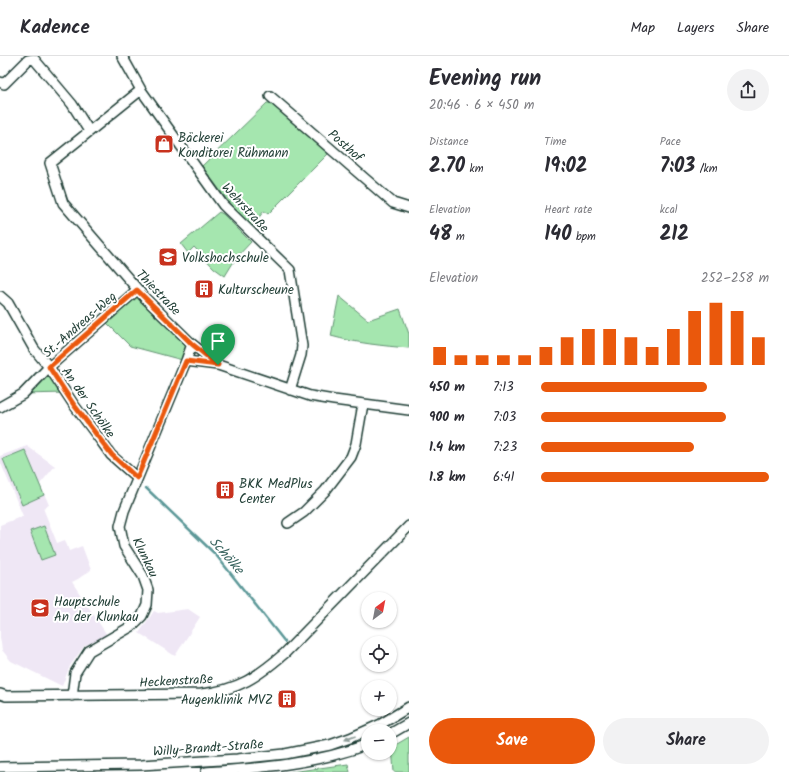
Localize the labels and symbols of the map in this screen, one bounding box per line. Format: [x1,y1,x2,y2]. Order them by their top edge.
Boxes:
street label: Posthof [323,125,368,168]
place label: Bäckerei Konditorei Rühmann [178,128,289,164]
shop icon: Bäckerei Konditorei Rühmann [153,133,175,155]
street label: Wehrstraße [216,178,274,238]
school or university icon: Volkshochschule [157,246,179,268]
place label: Volkshochschule [182,248,269,269]
street label: Thiestraße [130,265,185,321]
building icon: Kulturscheune [193,278,215,300]
place label: Kulturscheune [218,280,294,301]
street label: St.-Andreas-Weg [38,287,122,363]
pin [201,324,235,365]
street label: An der Schölke [55,363,120,443]
place label: BKK MedPlus Center [239,474,313,510]
building icon: BKK MedPlus Center [214,479,236,501]
water label: Schölke [204,532,250,581]
street label: Klunkau [126,534,164,582]
place label: Hauptschule An der Klunkau [54,592,139,628]
north arrow [361,592,397,628]
school or university icon: Hauptschule An der Klunkau [29,597,51,619]
street label: Heckenstraße [139,669,214,694]
building icon: Augenklinik MVZ [276,688,298,710]
place label: Augenklinik MVZ [181,690,273,711]
street label: Willy-Brandt-Straße [152,734,264,763]
one-way arrow [343,735,355,741]

